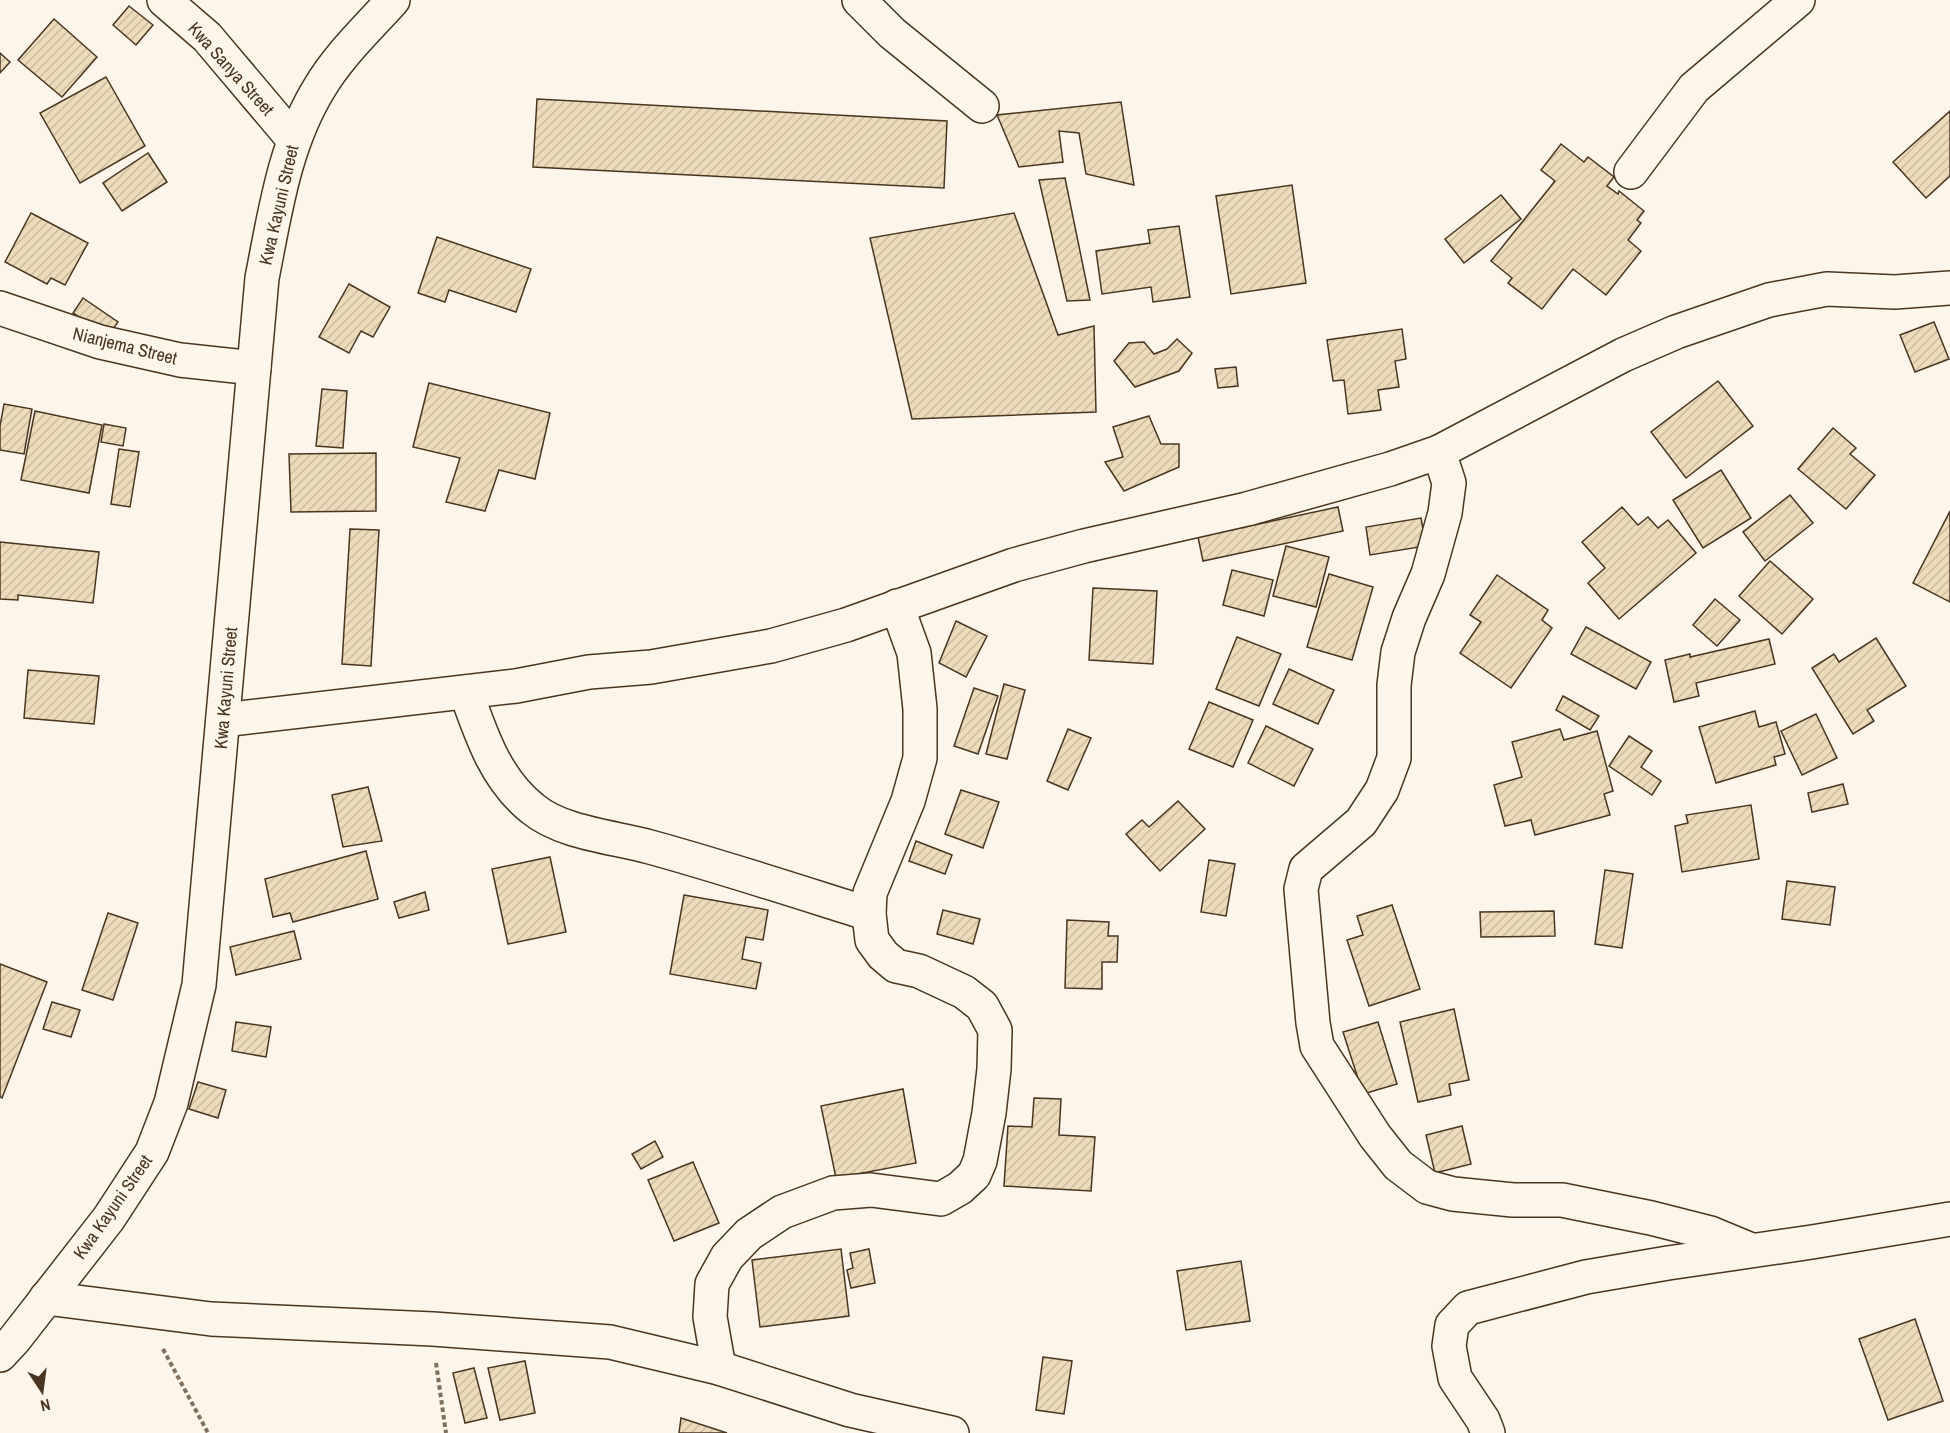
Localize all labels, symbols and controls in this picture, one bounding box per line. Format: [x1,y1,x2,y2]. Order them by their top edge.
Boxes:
street label: Kwa Sanya Street [183,16,280,121]
street label: Kwa Kayuni Street [253,143,304,267]
street label: Nianjema Street [70,320,180,371]
street label: Kwa Kayuni Street [208,626,243,750]
street label: Kwa Kayuni Street [67,1149,158,1264]
north arrow [12,1361,72,1421]
text: N [38,1394,52,1417]

